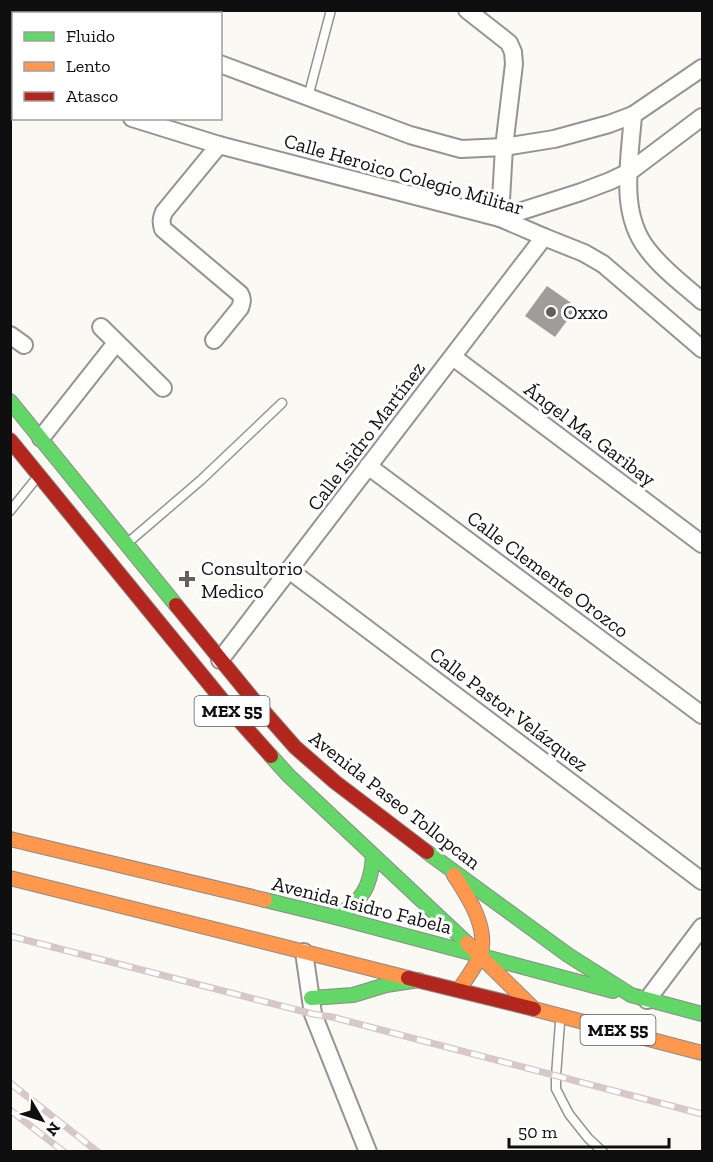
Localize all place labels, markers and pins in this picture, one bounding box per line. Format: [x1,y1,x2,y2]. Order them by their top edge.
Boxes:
place label: Oxxo [563,300,608,324]
marker: Oxxo [544,305,558,319]
place label: Consultorio Medico [201,556,303,603]
marker: Consultorio Medico [178,570,196,588]

